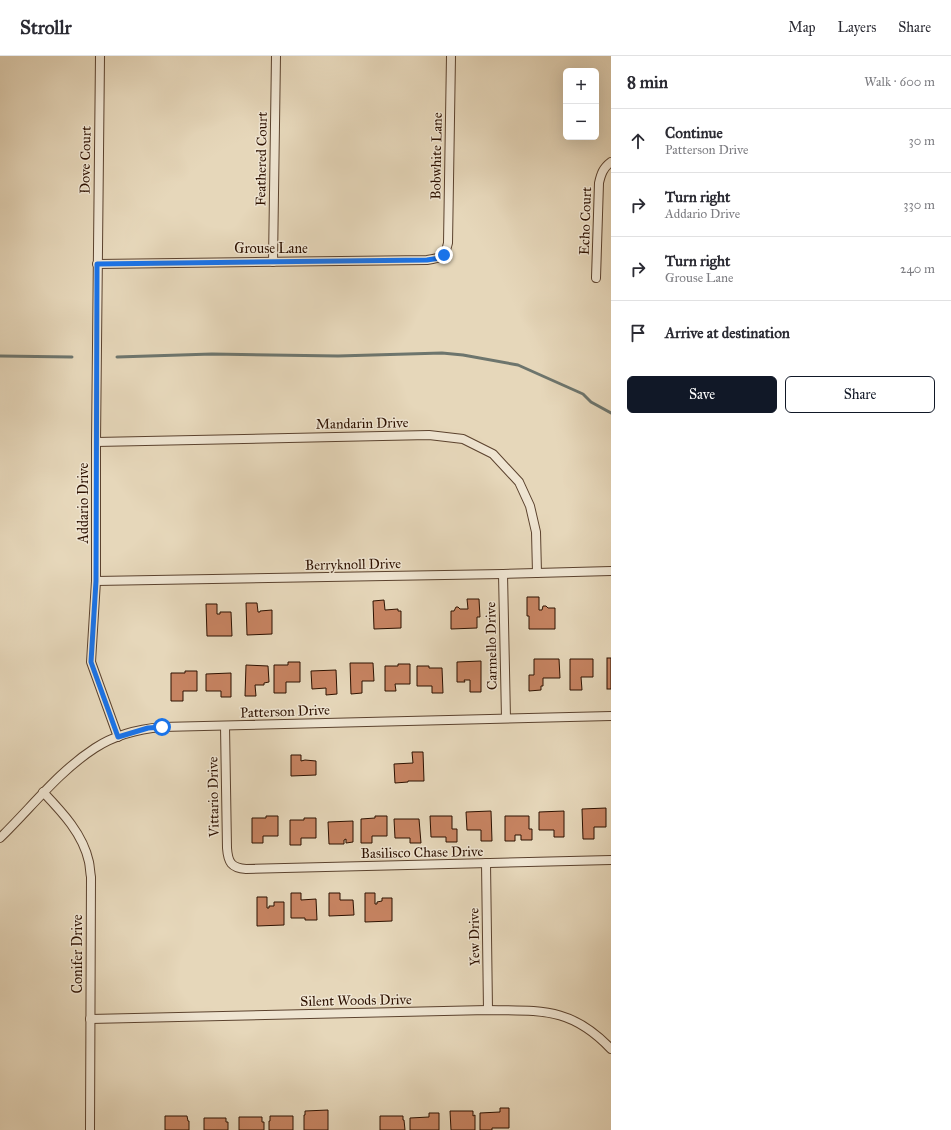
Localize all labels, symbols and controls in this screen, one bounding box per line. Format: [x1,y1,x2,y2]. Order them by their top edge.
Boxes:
text: Strollr [20,16,72,39]
text: Map [788,19,816,36]
text: Layers [838,19,876,36]
text: Share [898,19,931,36]
map controls [563,68,599,140]
button: + [563,68,599,104]
text: 8 min [627,72,668,93]
text: Walk · 600 m [864,74,935,90]
button: − [563,104,599,140]
street label: Feathered Court [252,112,271,206]
street label: Bobwhite Lane [427,112,446,200]
text: Continue [665,124,723,142]
street label: Dove Court [76,126,95,194]
icon: ahead [627,130,649,152]
text: 30 m [909,133,935,149]
text: Patterson Drive [665,142,748,158]
street label: Echo Court [576,187,595,255]
text: Turn right [665,188,730,206]
icon: right [627,194,649,216]
text: 330 m [903,197,935,213]
text: Addario Drive [665,206,740,222]
street label: Grouse Lane [234,240,308,257]
route end [435,246,453,264]
text: Turn right [665,252,730,270]
icon: right [627,258,649,280]
text: 240 m [900,261,935,277]
text: Grouse Lane [665,270,733,286]
icon: arrive [627,322,649,344]
text: Arrive at destination [665,324,790,342]
button: Save [627,376,777,413]
button: Share [785,376,935,413]
street label: Mandarin Drive [315,414,409,433]
street label: Addario Drive [75,462,92,544]
street label: Berryknoll Drive [305,555,401,574]
street label: Carmello Drive [482,602,501,690]
street label: Patterson Drive [240,701,330,722]
route start [153,718,171,736]
street label: Vittario Drive [204,756,223,839]
street label: Basilisco Chase Drive [361,843,484,862]
street label: Yew Drive [465,908,484,966]
street label: Conifer Drive [69,914,86,994]
street label: Silent Woods Drive [300,991,412,1010]

